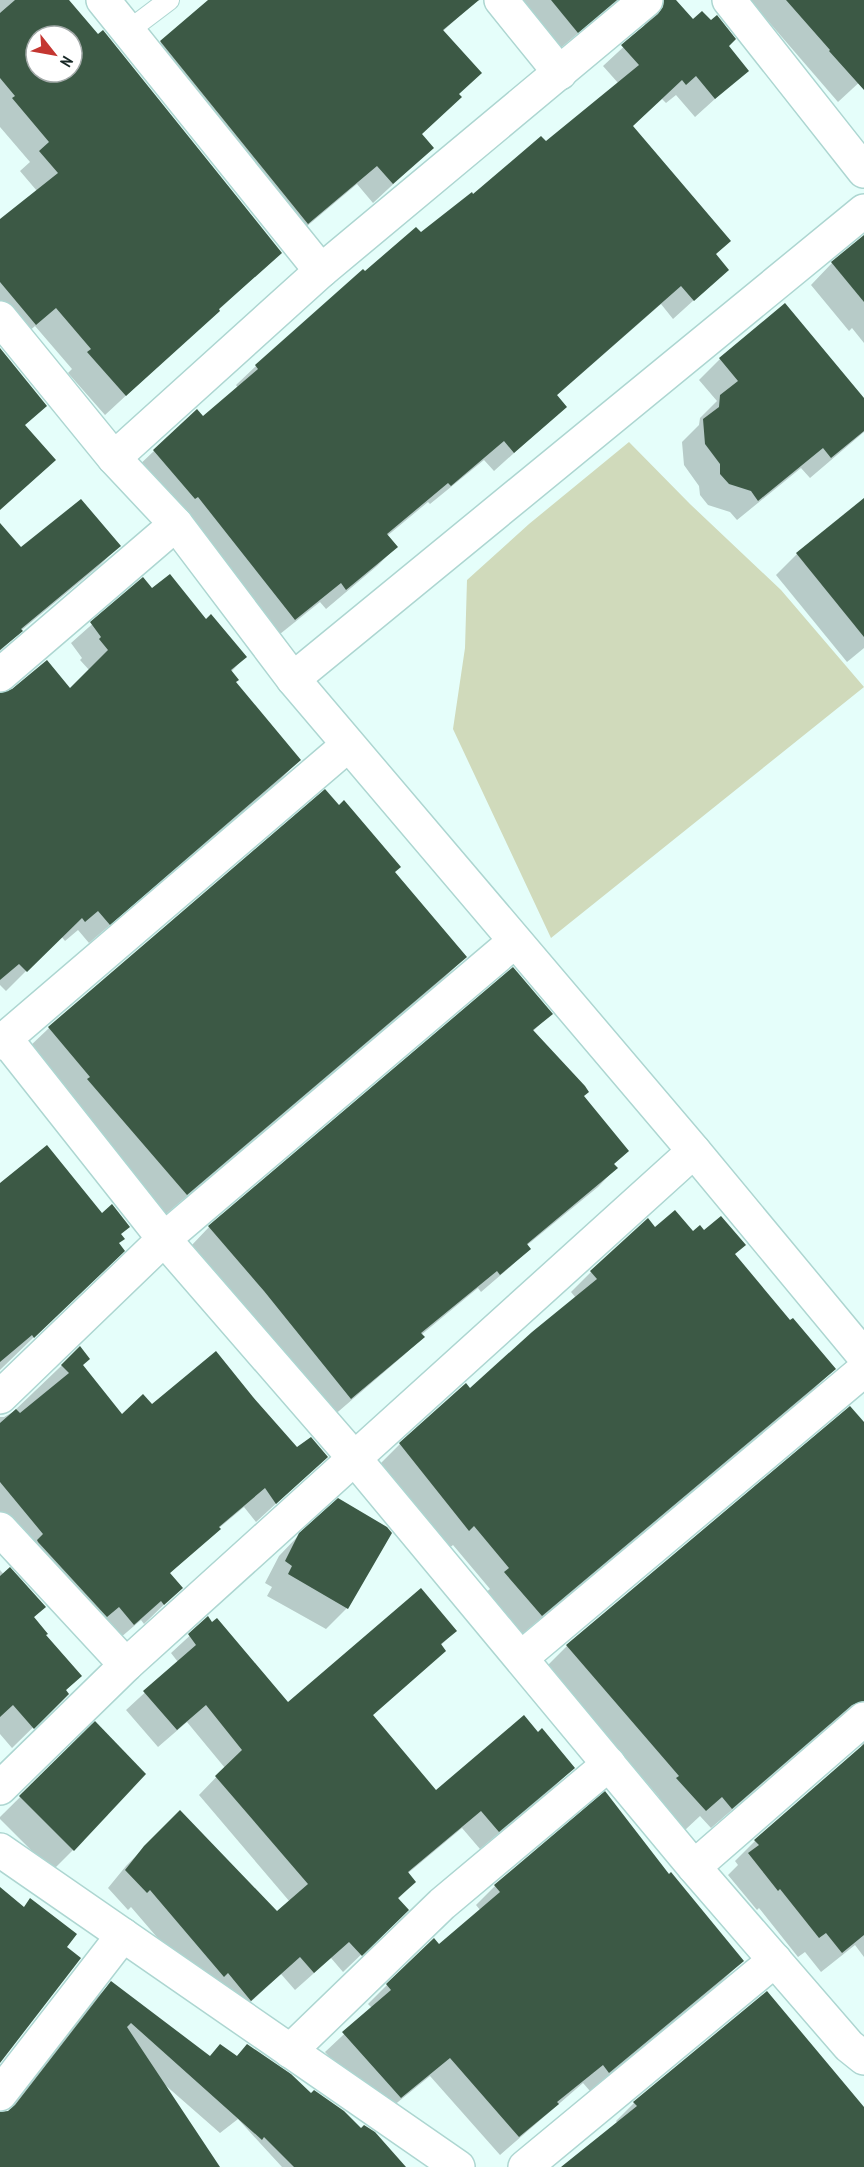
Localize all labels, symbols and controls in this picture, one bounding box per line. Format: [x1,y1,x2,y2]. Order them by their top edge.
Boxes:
north arrow [24,24,84,84]
text: N [56,53,78,71]

